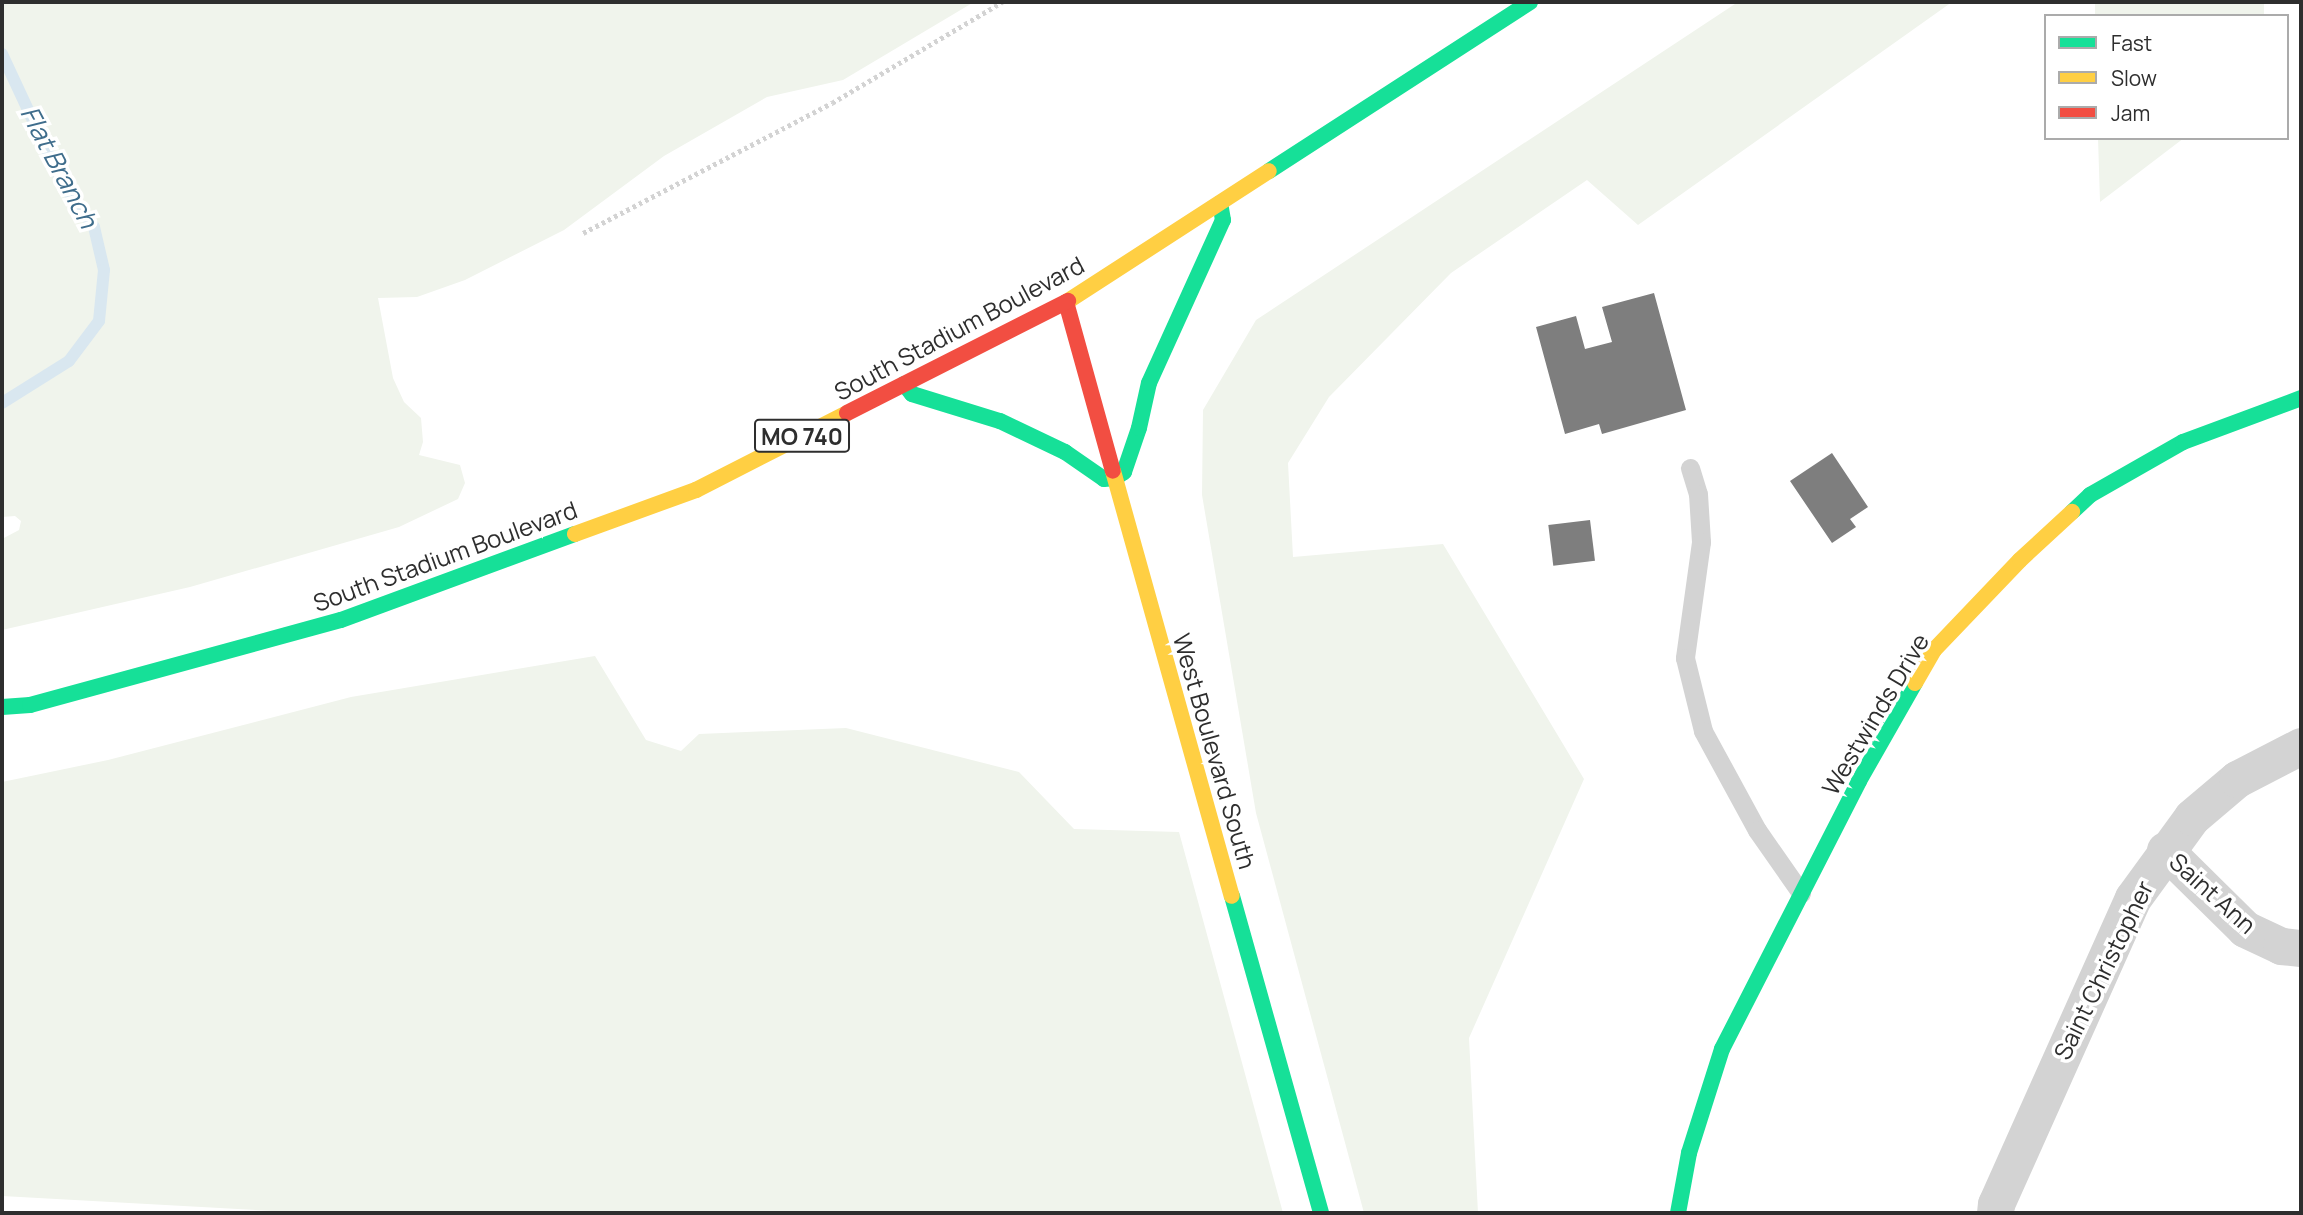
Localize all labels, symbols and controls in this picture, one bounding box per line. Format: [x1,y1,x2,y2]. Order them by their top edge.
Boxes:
legend [2044,14,2289,140]
text: Fast [2111,29,2152,57]
text: Slow [2111,64,2157,92]
text: Jam [2111,99,2150,127]
water label: Flat Branch [14,101,104,233]
street label: South Stadium Boulevard [829,250,1089,406]
road number: MO 740 [753,416,851,456]
street label: South Stadium Boulevard [309,495,581,617]
street label: Westwinds Drive [1815,628,1935,800]
street label: West Boulevard South [1168,630,1262,872]
street label: Saint Ann [2164,847,2262,939]
street label: Saint Christopher [2047,876,2159,1064]

